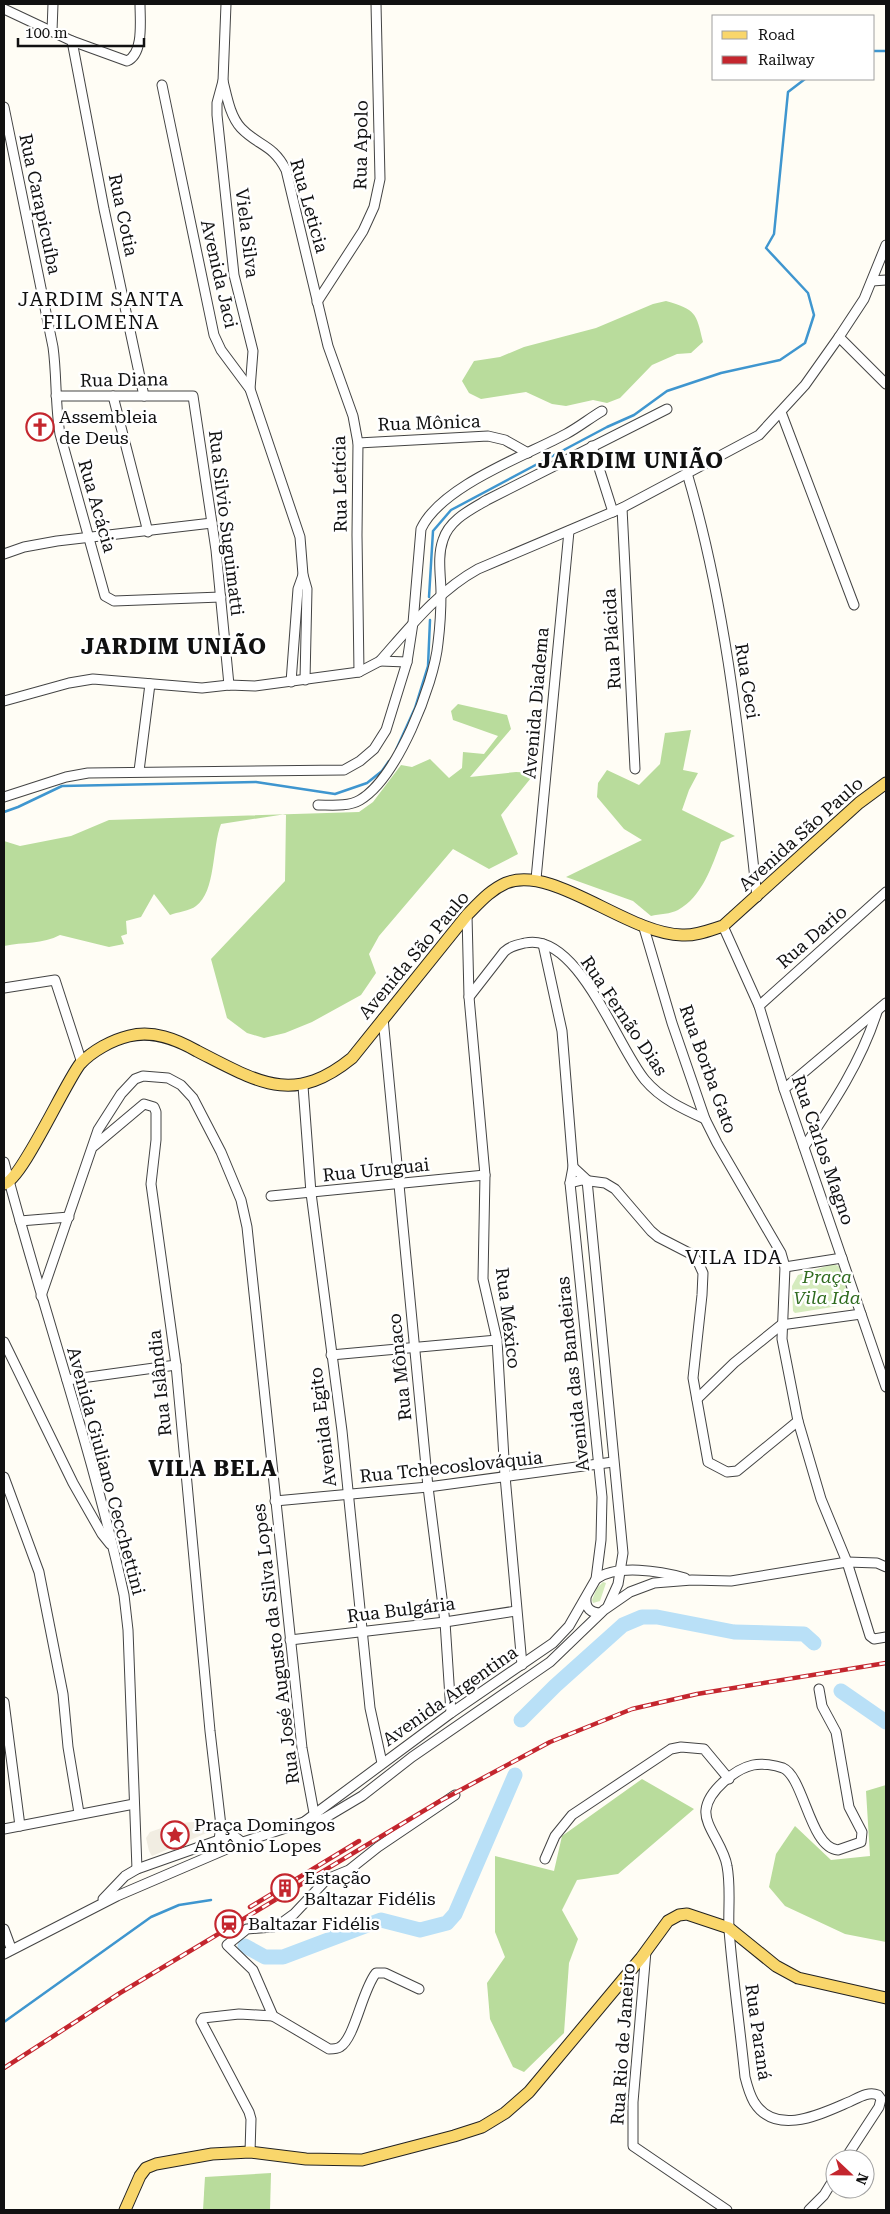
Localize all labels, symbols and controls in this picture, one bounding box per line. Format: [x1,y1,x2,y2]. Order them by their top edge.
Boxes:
scale bar [18,15,144,47]
legend [712,15,875,80]
text: 100 m [25,24,68,42]
text: Road [758,26,795,44]
text: Railway [758,51,815,69]
street label: Rua Apolo [349,100,372,190]
street label: Rua Carapicuíba [15,132,66,276]
street label: Rua Leticia [286,156,333,256]
street label: Rua Cotia [104,172,143,258]
street label: Viela Silva [232,187,263,279]
street label: Avenida Jaci [197,218,242,330]
district label: JARDIM SANTA FILOMENA [18,287,184,334]
street label: Rua Diana [80,368,169,391]
place label: Assembleia de Deus [59,406,158,448]
street label: Rua Mônica [377,410,481,435]
church icon: Assembleia de Deus [25,412,55,442]
street label: Rua Silvio Suguimatti [205,429,248,617]
street label: Rua Letícia [328,435,351,533]
district label: JARDIM UNIÃO [538,446,724,473]
street label: Rua Acácia [74,457,121,555]
street label: Rua Plácida [598,588,625,690]
street label: Avenida Diadema [518,626,553,780]
district label: JARDIM UNIÃO [81,632,267,659]
street label: Rua Ceci [731,642,764,721]
street label: Avenida São Paulo [734,772,867,895]
street label: Avenida São Paulo [354,887,473,1023]
street label: Rua Dario [772,901,851,973]
street label: Rua Fernão Dias [577,952,672,1080]
street label: Rua Borba Gato [675,1002,742,1136]
street label: Rua Carlos Magno [788,1072,859,1228]
street label: Rua Uruguai [321,1153,431,1186]
district label: VILA IDA [685,1245,783,1269]
street label: Rua México [492,1266,525,1370]
park label: Praça Vila Ida [793,1266,861,1308]
street label: Avenida das Bandeiras [552,1276,593,1472]
street label: Rua Mônaco [383,1312,416,1422]
street label: Rua Islândia [143,1329,176,1437]
street label: Avenida Giuliano Cecchettini [63,1345,150,1597]
street label: Avenida Egito [305,1366,340,1488]
street label: Rua Tchecoslováquia [358,1446,544,1487]
district label: VILA BELA [148,1456,278,1481]
street label: Rua José Augusto da Silva Lopes [248,1503,303,1786]
street label: Rua Bulgária [346,1592,457,1627]
street label: Avenida Argentina [378,1641,521,1750]
place label: Praça Domingos Antônio Lopes [194,1814,335,1856]
place icon: Praça Domingos Antônio Lopes [160,1820,190,1850]
place label: Estação Baltazar Fidélis [304,1867,436,1909]
building icon: Estação Baltazar Fidélis [270,1873,300,1903]
station icon: Baltazar Fidélis [214,1909,244,1939]
place label: Baltazar Fidélis [248,1913,380,1934]
street label: Rua Rio de Janeiro [606,1962,639,2126]
street label: Rua Paraná [741,1982,776,2082]
north arrow [825,2149,875,2199]
text: N [853,2171,871,2187]

